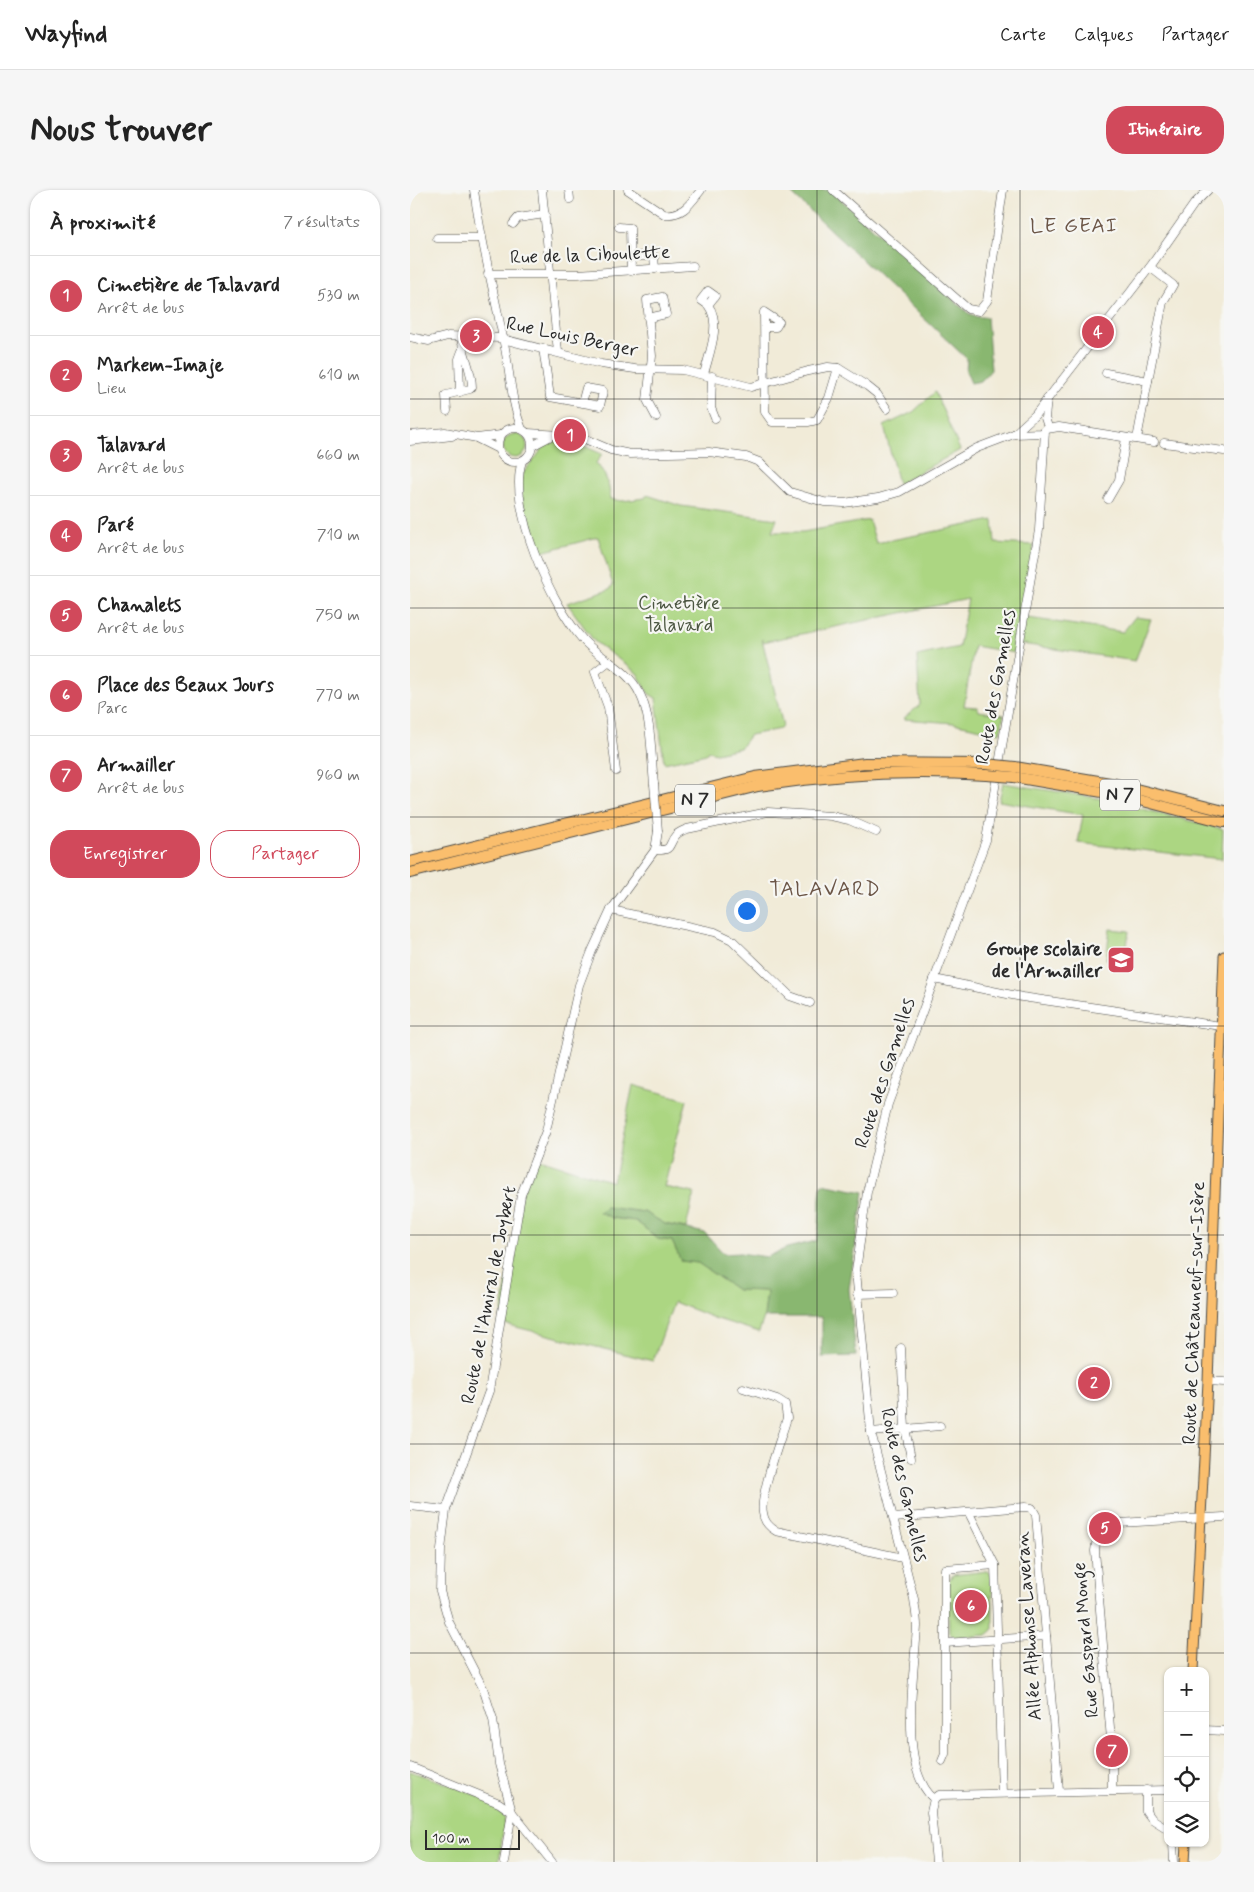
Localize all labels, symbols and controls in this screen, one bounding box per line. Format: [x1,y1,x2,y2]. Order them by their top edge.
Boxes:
text: Wayfind [25,19,107,50]
text: Carte [1000,23,1046,47]
text: Calques [1074,23,1133,47]
text: Partager [1161,23,1229,47]
button: Itinéraire [1106,106,1224,154]
text: Nous trouver [30,107,212,153]
text: À proximité [50,209,156,237]
text: 7 résultats [283,212,360,233]
district label: LE GEAI [1030,212,1118,240]
street label: Rue de la Ciboulette [510,240,670,270]
text: Cimetière de Talavard [97,273,280,298]
text: 1 [62,285,70,306]
text: 530 m [317,285,360,306]
text: Arrêt de bus [97,298,184,319]
street label: Rue Louis Berger [504,311,640,364]
pin: 4 [1082,313,1114,351]
pin: 3 [460,317,492,355]
text: Markem-Imaje [97,353,224,378]
text: 2 [62,365,70,386]
text: 610 m [318,365,360,386]
text: Lieu [97,378,127,399]
pin: 1 [554,416,586,454]
text: Talavard [97,433,166,458]
text: 3 [62,445,70,466]
text: 660 m [316,445,360,466]
text: Arrêt de bus [97,458,184,479]
text: Paré [97,513,134,538]
text: 4 [61,525,71,546]
text: 710 m [317,525,360,546]
text: Arrêt de bus [97,538,184,559]
park label: Cimetière Talavard [638,591,720,638]
text: Chanalets [97,593,181,618]
text: 5 [61,605,71,626]
text: 750 m [315,605,360,626]
street label: Route des Gamelles [970,608,1022,766]
text: Arrêt de bus [97,618,184,639]
text: Place des Beaux Jours [97,673,274,698]
text: 6 [62,685,70,706]
text: 770 m [316,685,360,706]
text: Parc [97,698,127,719]
text: Armailler [97,753,175,778]
text: 7 [61,765,71,786]
text: 960 m [317,765,360,786]
text: Arrêt de bus [97,778,184,799]
road number: N 7 [1100,780,1140,810]
road number: N 7 [675,784,715,816]
button: Enregistrer [50,830,200,878]
button: Partager [210,830,360,878]
district label: TALAVARD [769,875,881,903]
your location [734,898,760,924]
place label: Groupe scolaire de l'Armailler [986,937,1103,984]
school or university icon: Groupe scolaire de l'Armailler [1106,945,1136,975]
street label: Route des Gamelles [849,995,921,1151]
street label: Route de Châteauneuf-sur-Isère [1177,1181,1211,1445]
street label: Route de l'Amiral de Joybert [456,1184,522,1406]
pin: 2 [1078,1364,1110,1402]
street label: Route des Gamelles [874,1406,934,1564]
pin: 5 [1089,1509,1121,1547]
street label: Allée Alphonse Laveran [1010,1531,1048,1721]
street label: Rue Gaspard Monge [1067,1561,1108,1719]
pin: 6 [955,1587,987,1625]
map controls [1164,1667,1209,1847]
button: + [1164,1667,1209,1712]
button: − [1164,1712,1209,1757]
pin: 7 [1096,1732,1128,1770]
button: locate [1164,1757,1209,1802]
button: layers [1164,1802,1209,1847]
scale bar [425,1827,520,1850]
text: 100 m [432,1830,470,1848]

